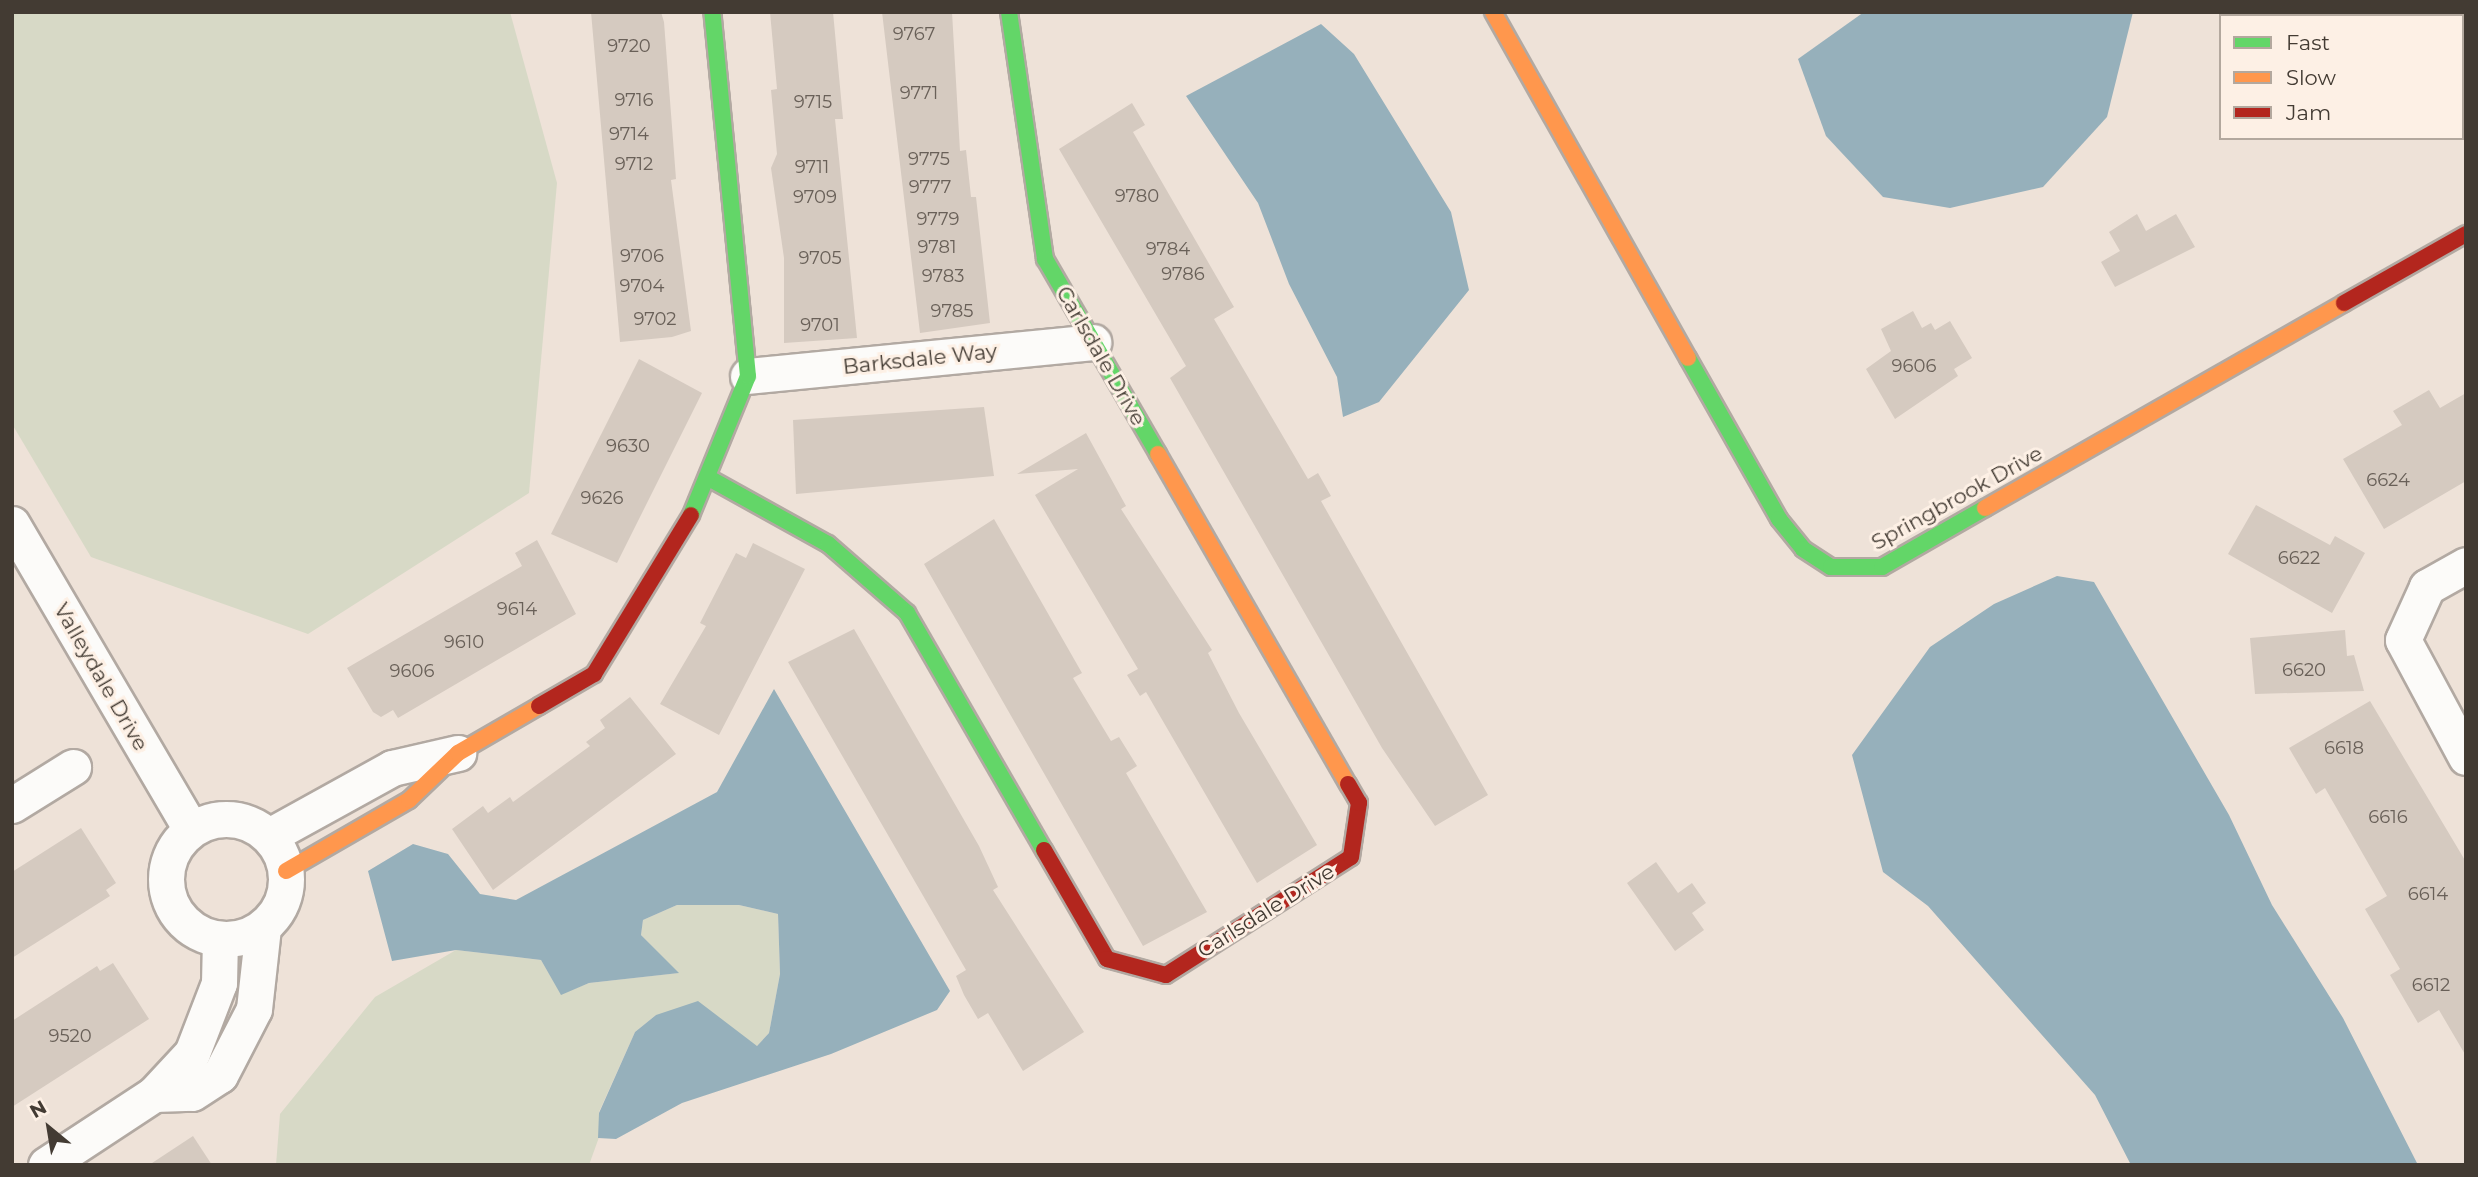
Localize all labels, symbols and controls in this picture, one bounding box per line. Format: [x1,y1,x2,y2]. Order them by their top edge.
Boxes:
legend [2219,14,2464,140]
house number: 9767 [893,23,935,45]
text: Fast [2286,30,2330,55]
house number: 9720 [607,35,651,57]
text: Slow [2286,65,2336,90]
house number: 9771 [900,82,938,104]
house number: 9716 [614,89,654,111]
house number: 9715 [794,91,832,113]
text: Jam [2286,100,2331,125]
house number: 9714 [609,123,649,145]
house number: 9775 [908,148,950,170]
house number: 9712 [615,153,653,175]
house number: 9711 [795,156,829,178]
house number: 9777 [909,176,951,198]
house number: 9780 [1115,185,1159,207]
house number: 9709 [793,186,837,208]
house number: 9779 [917,208,959,230]
house number: 9781 [917,236,957,258]
house number: 9784 [1146,238,1190,260]
house number: 9706 [620,245,664,267]
house number: 9705 [798,247,842,269]
house number: 9786 [1161,263,1205,285]
house number: 9783 [922,265,964,287]
house number: 9704 [620,275,664,297]
street label: Carlsdale Drive [1051,282,1151,430]
house number: 9785 [931,300,973,322]
house number: 9702 [633,308,677,330]
house number: 9701 [800,314,840,336]
street label: Barksdale Way [842,338,998,380]
house number: 9606 [1892,355,1936,377]
house number: 9630 [606,435,650,457]
street label: Springbrook Drive [1867,441,2047,555]
house number: 6624 [2366,469,2410,491]
house number: 9626 [580,487,624,509]
house number: 6622 [2278,547,2320,569]
house number: 9614 [497,598,537,620]
street label: Valleydale Drive [49,599,153,755]
house number: 9610 [444,631,484,653]
house number: 6620 [2282,659,2326,681]
house number: 9606 [390,660,434,682]
house number: 6618 [2324,737,2364,759]
house number: 6616 [2368,806,2408,828]
street label: Carlsdale Drive [1193,859,1339,963]
house number: 6614 [2408,883,2448,905]
house number: 6612 [2412,974,2450,996]
house number: 9520 [48,1025,92,1047]
north arrow [14,1093,84,1163]
text: N [26,1096,51,1123]

